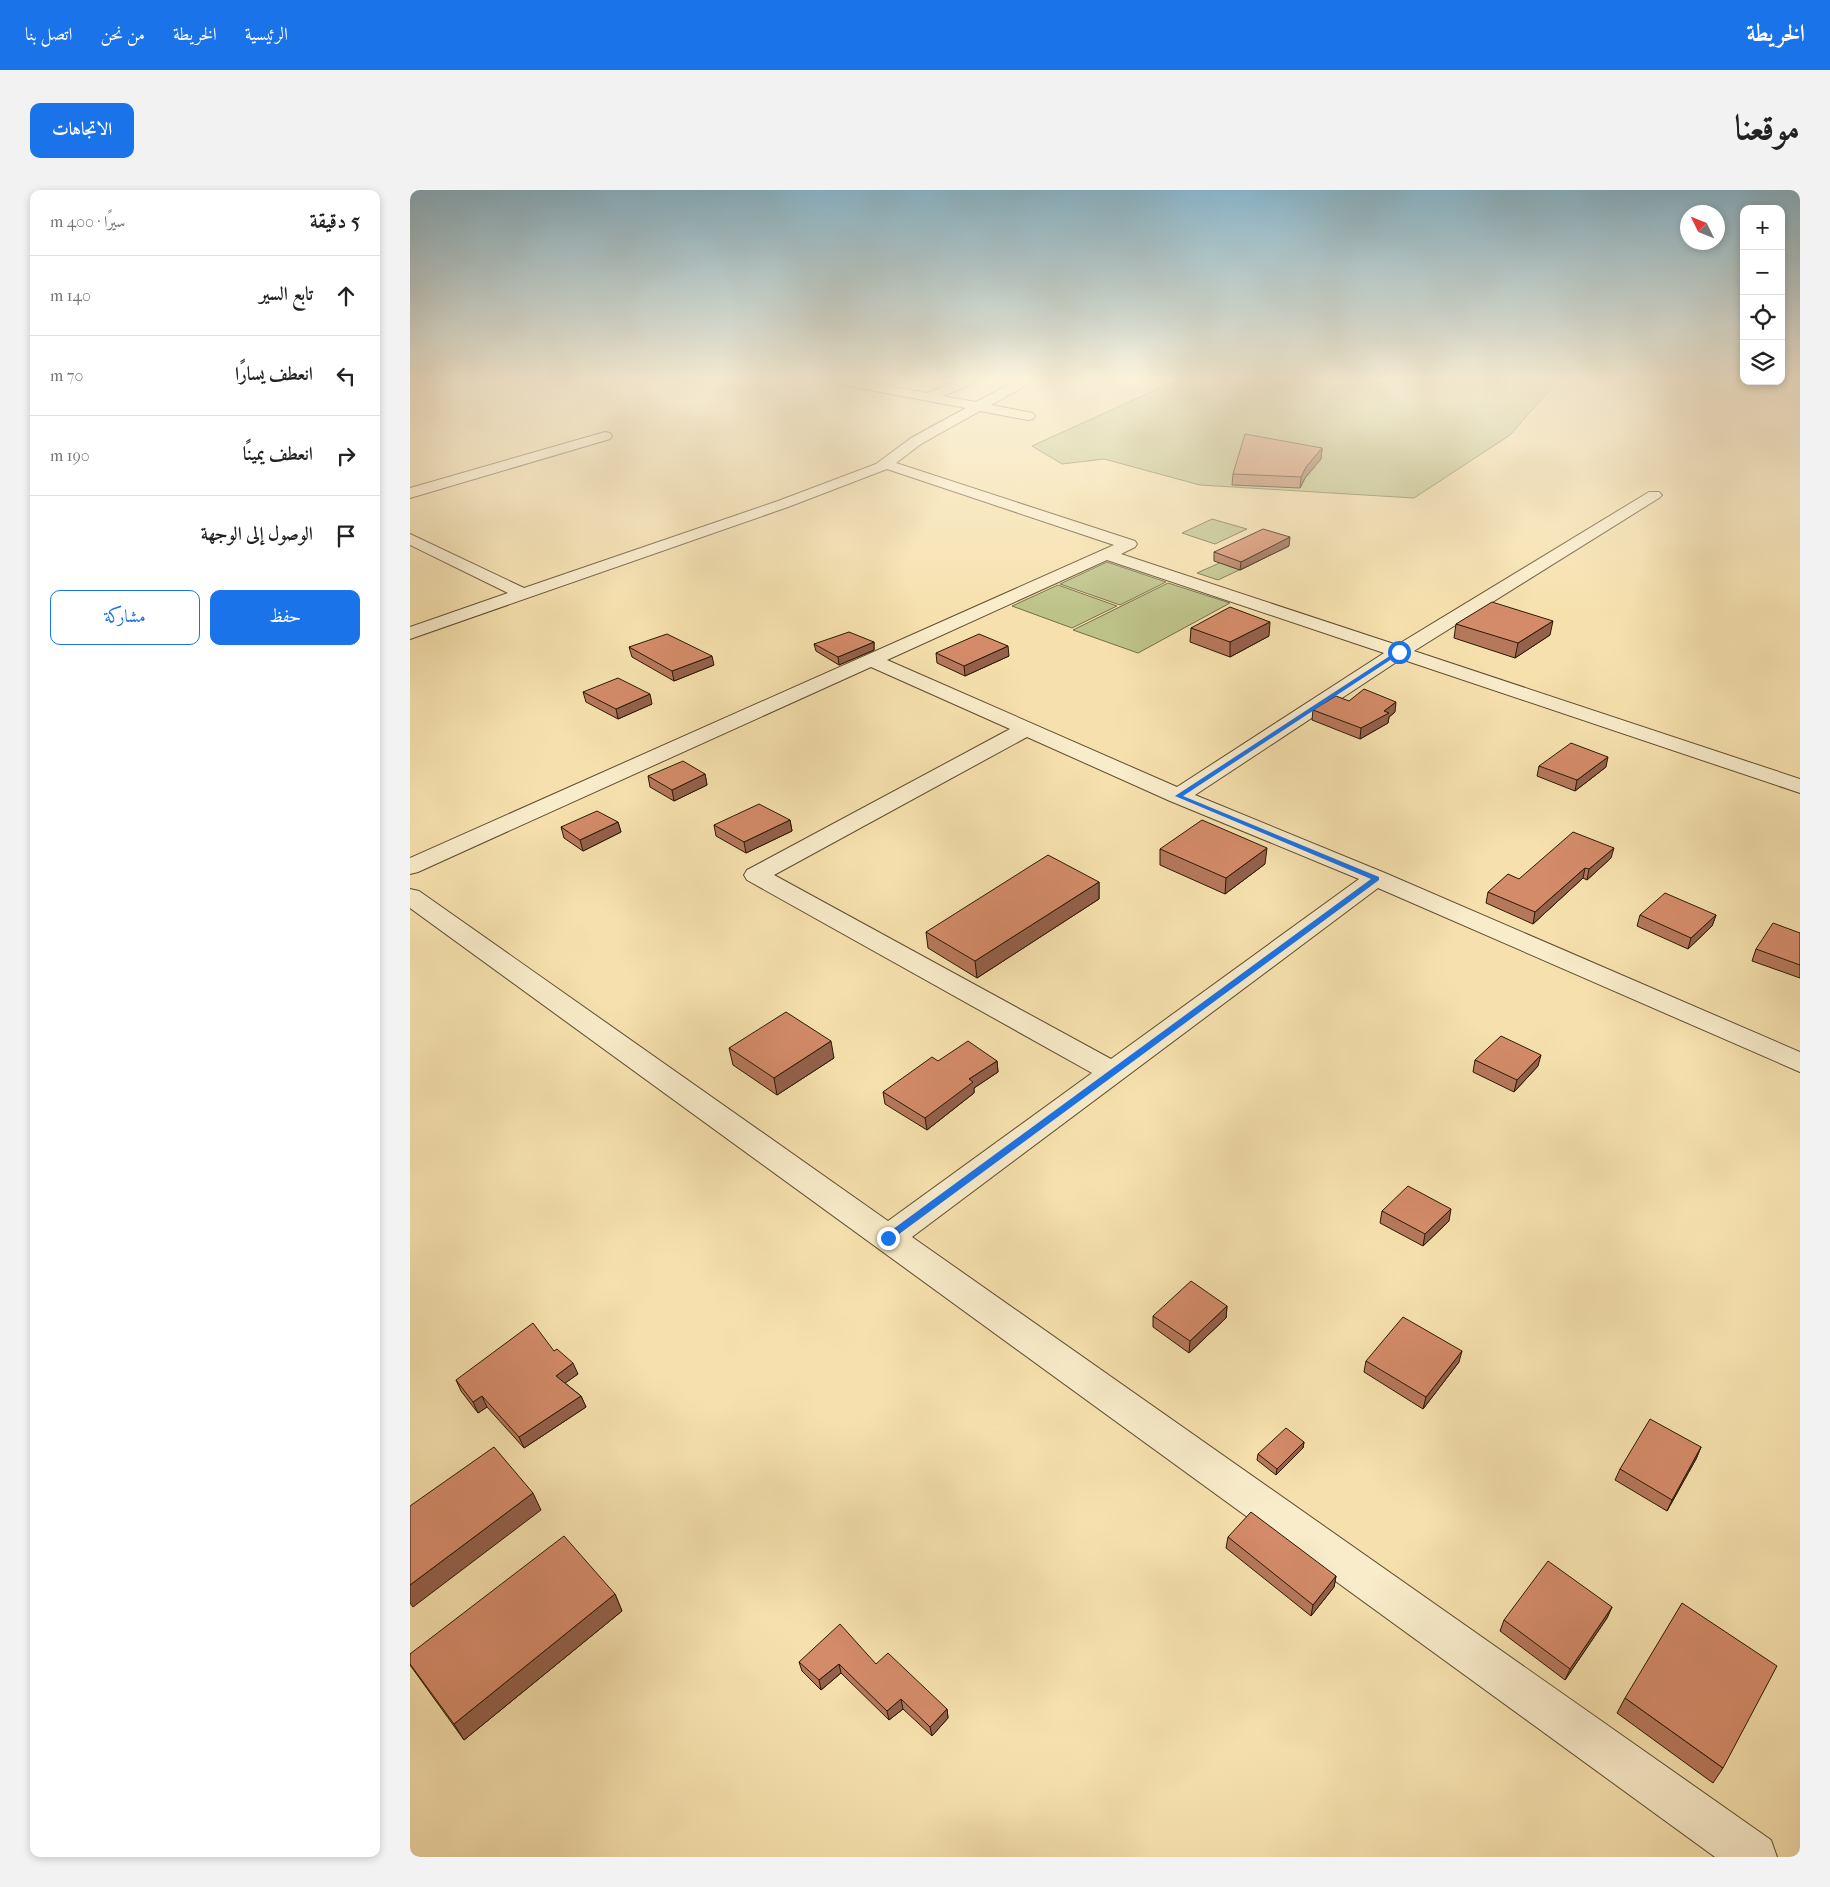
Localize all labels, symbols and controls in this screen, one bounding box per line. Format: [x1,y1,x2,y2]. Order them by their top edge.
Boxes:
text: الخريطة [1747,19,1805,47]
text: اتصل بنا [25,24,72,45]
text: من نحن [100,24,145,45]
text: الخريطة [173,24,217,45]
text: الرئيسية [245,24,288,45]
button: الاتجاهات [30,103,134,158]
text: موقعنا [1735,107,1800,148]
north arrow [1680,205,1725,250]
map controls [1740,205,1785,385]
button: + [1740,205,1785,250]
text: 5 دقيقة [310,209,360,233]
text: سيرًا · 400 m [50,212,125,231]
button: − [1740,250,1785,295]
icon: ahead [332,282,360,310]
text: تابع السير [259,283,313,305]
text: 140 m [50,286,91,305]
button: locate [1740,295,1785,340]
button: layers [1740,340,1785,385]
icon: left [332,362,360,390]
text: انعطف يسارًا [235,363,313,385]
text: 70 m [50,366,83,385]
icon: right [332,442,360,470]
text: انعطف يمينًا [243,443,313,465]
text: 190 m [50,446,90,465]
icon: arrive [332,522,360,550]
text: الوصول إلى الوجهة [201,523,313,545]
button: مشاركة [50,590,200,645]
button: حفظ [210,590,360,645]
route start [1388,641,1411,664]
route end [877,1227,900,1250]

